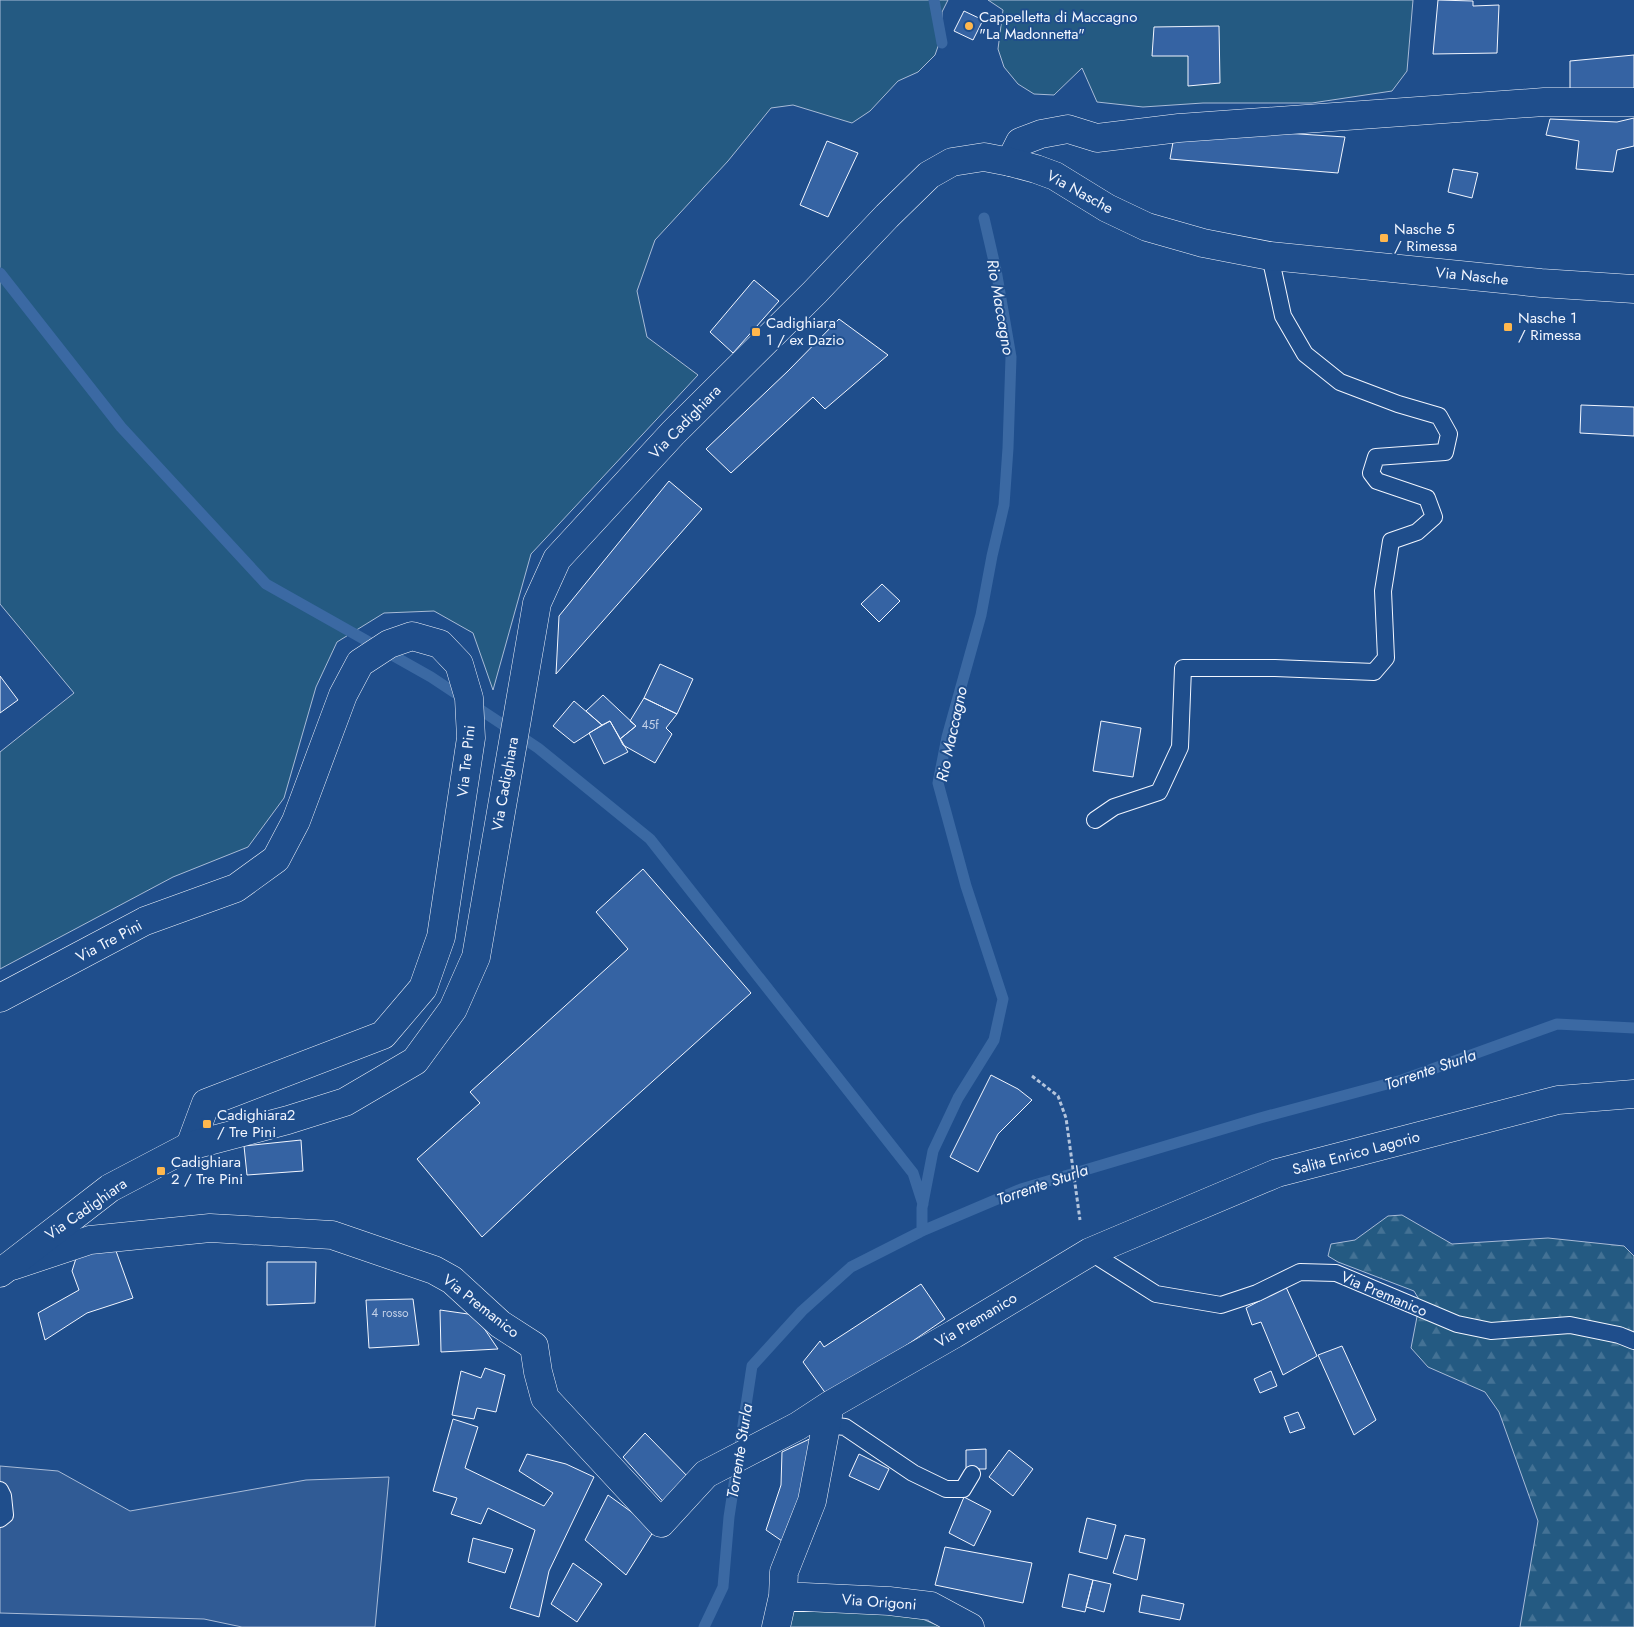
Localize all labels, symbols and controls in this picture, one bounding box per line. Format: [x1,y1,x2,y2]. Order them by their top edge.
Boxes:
place label: Cappelletta di Maccagno "La Madonnetta" [979,6,1137,45]
marker: Cappelletta di Maccagno "La Madonnetta" [963,20,975,32]
street label: Via Nasche [1043,165,1118,219]
place label: Nasche 5 / Rimessa [1394,218,1457,257]
marker: Nasche 5 / Rimessa [1378,232,1390,244]
water label: Rio Maccagno [981,258,1020,357]
street label: Via Nasche [1434,261,1510,291]
place label: Nasche 1 / Rimessa [1518,307,1581,346]
place label: Cadighiara 1 / ex Dazio [766,312,844,351]
marker: Nasche 1 / Rimessa [1502,321,1514,333]
marker: Cadighiara 1 / ex Dazio [750,326,762,338]
street label: Via Cadighiara [644,380,726,464]
water label: Rio Maccagno [930,684,973,784]
house number: 45f [641,716,659,734]
street label: Via Tre Pini [451,724,481,798]
street label: Via Cadighiara [486,735,524,833]
street label: Via Tre Pini [72,914,146,968]
water label: Torrente Sturla [1381,1043,1479,1096]
place label: Cadighiara2 / Tre Pini [217,1104,295,1143]
marker: Cadighiara2 / Tre Pini [201,1118,213,1130]
street label: Salita Enrico Lagorio [1290,1125,1422,1181]
place label: Cadighiara 2 / Tre Pini [171,1151,243,1190]
water label: Torrente Sturla [993,1158,1091,1211]
marker: Cadighiara 2 / Tre Pini [155,1165,167,1177]
street label: Via Cadighiara [41,1173,131,1245]
street label: Via Premanico [1337,1266,1431,1322]
street label: Via Premanico [438,1269,524,1343]
street label: Via Premanico [931,1287,1021,1353]
house number: 4 rosso [371,1304,409,1322]
water label: Torrente Sturla [721,1402,758,1500]
street label: Via Origoni [841,1588,917,1616]

